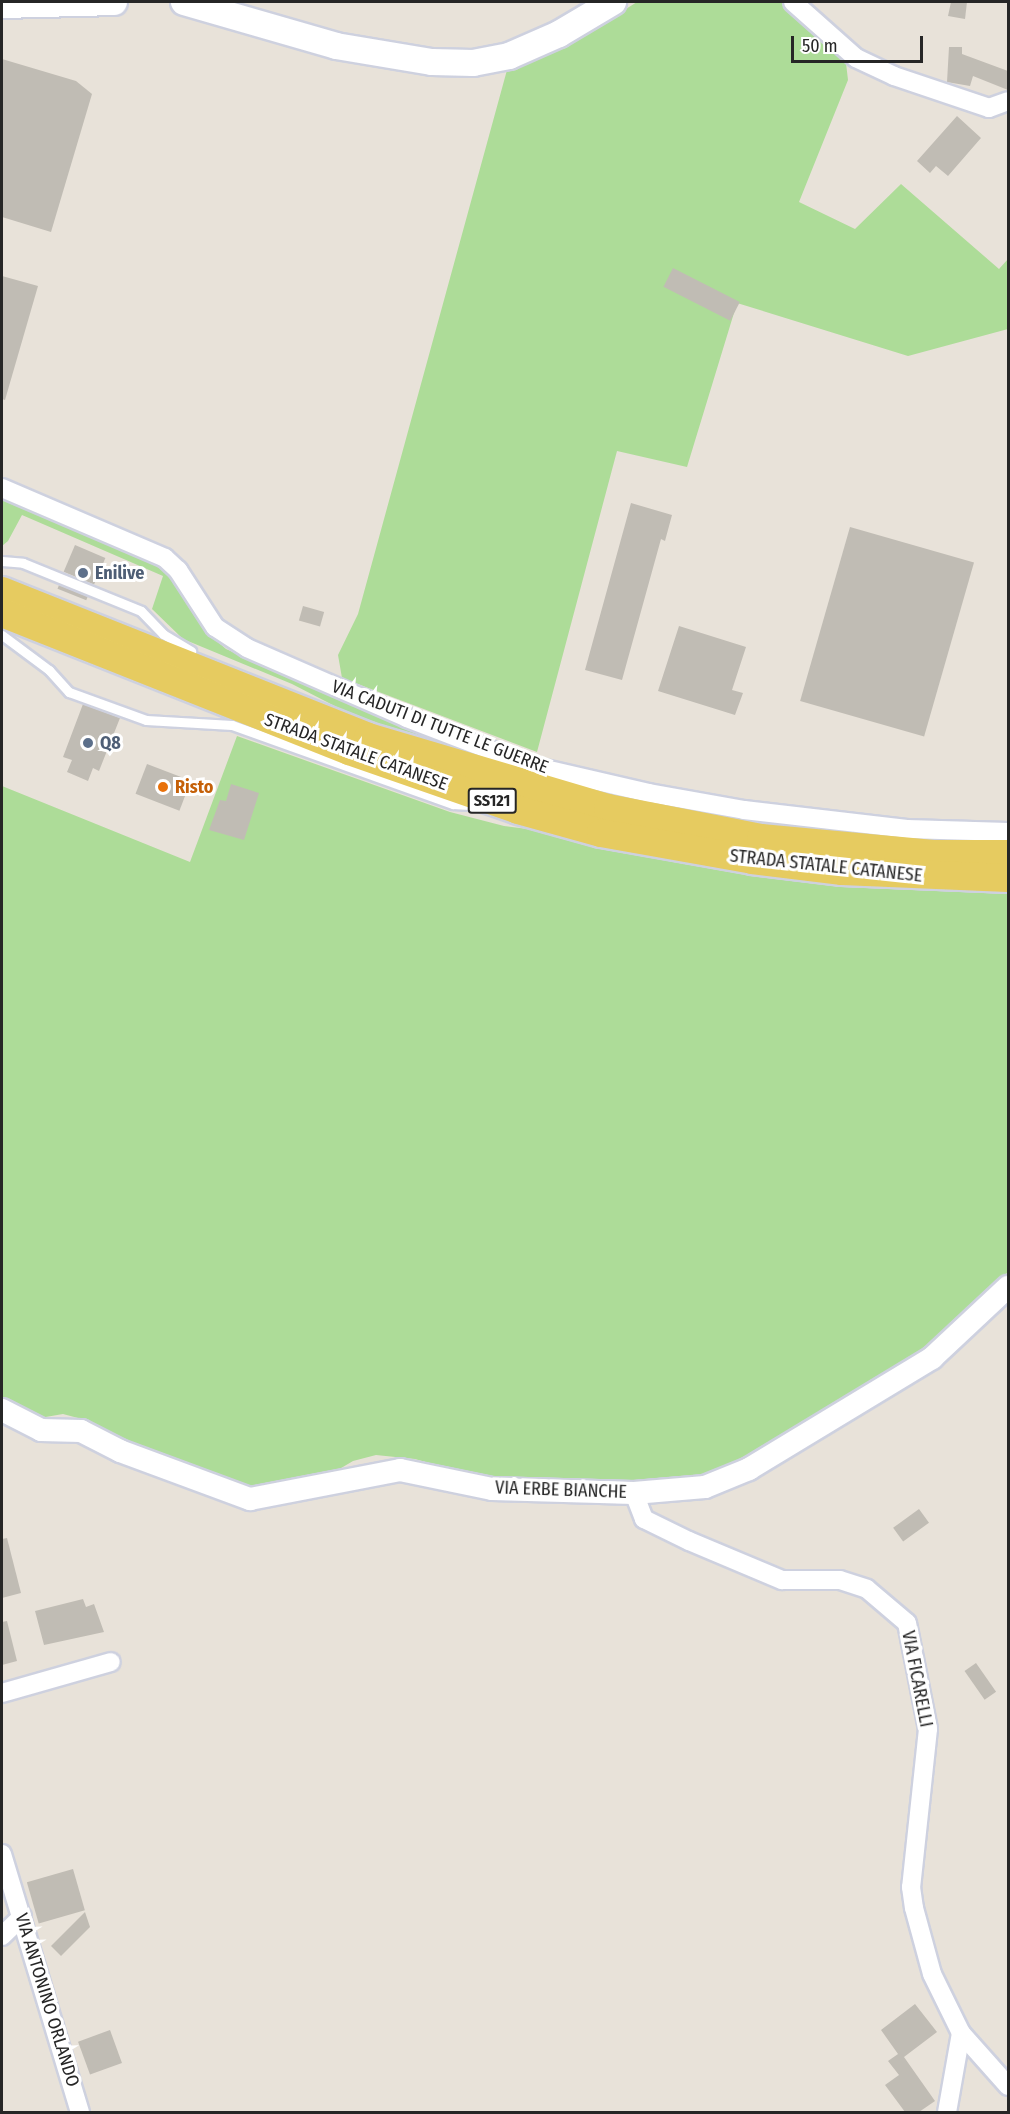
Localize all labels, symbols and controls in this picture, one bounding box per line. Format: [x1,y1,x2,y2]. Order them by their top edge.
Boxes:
scale bar [794,24,926,62]
text: 50 m [802,35,838,57]
place label: Enilive [95,562,144,584]
marker: Enilive [76,566,90,580]
street label: VIA CADUTI DI TUTTE LE GUERRE [329,676,551,778]
street label: STRADA STATALE CATANESE [261,709,451,795]
place label: Q8 [100,732,121,754]
marker: Q8 [81,736,95,750]
place label: Risto [175,776,213,798]
marker: Risto [156,780,170,794]
road number: SS121 [466,788,518,814]
street label: STRADA STATALE CATANESE [729,845,923,887]
street label: VIA ERBE BIANCHE [495,1477,627,1503]
street label: VIA FICARELLI [897,1629,937,1729]
street label: VIA ANTONINO ORLANDO [10,1911,84,2089]

